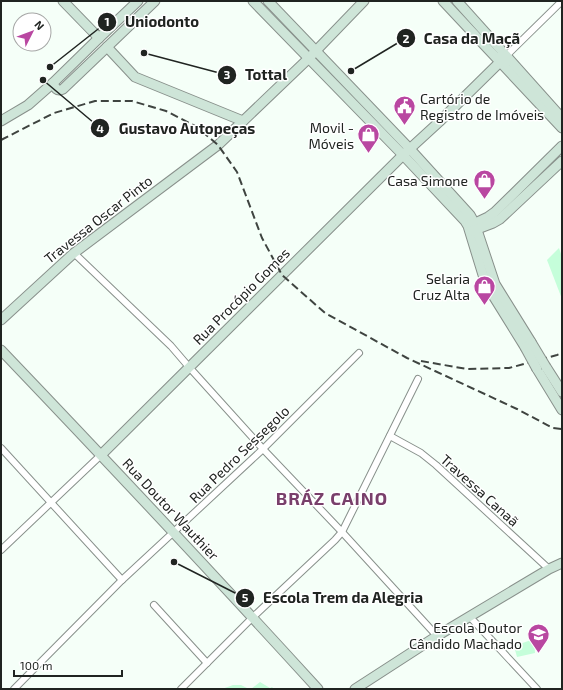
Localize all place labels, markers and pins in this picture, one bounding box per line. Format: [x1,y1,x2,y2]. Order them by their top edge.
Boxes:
callout: Uniodonto [97,9,207,36]
callout: Casa da Maçã [396,25,529,52]
callout: Tottal [217,61,295,88]
place label: Cartório de Registro de Imóveis [420,90,544,123]
public building icon: Cartório de Registro de Imóveis [391,93,417,126]
callout: Gustavo Autopeças [90,115,263,142]
place label: Movil - Móveis [308,119,354,152]
shop icon: Movil - Móveis [356,122,382,155]
shop icon: Casa Simone [471,167,497,200]
place label: Casa Simone [387,172,468,189]
place label: Selaria Cruz Alta [413,270,470,303]
shop icon: Selaria Cruz Alta [472,273,498,306]
callout: Escola Trem da Alegria [235,584,432,611]
place label: Escola Doutor Cândido Machado [409,619,522,652]
school or university icon: Escola Doutor Cândido Machado [525,622,551,655]

